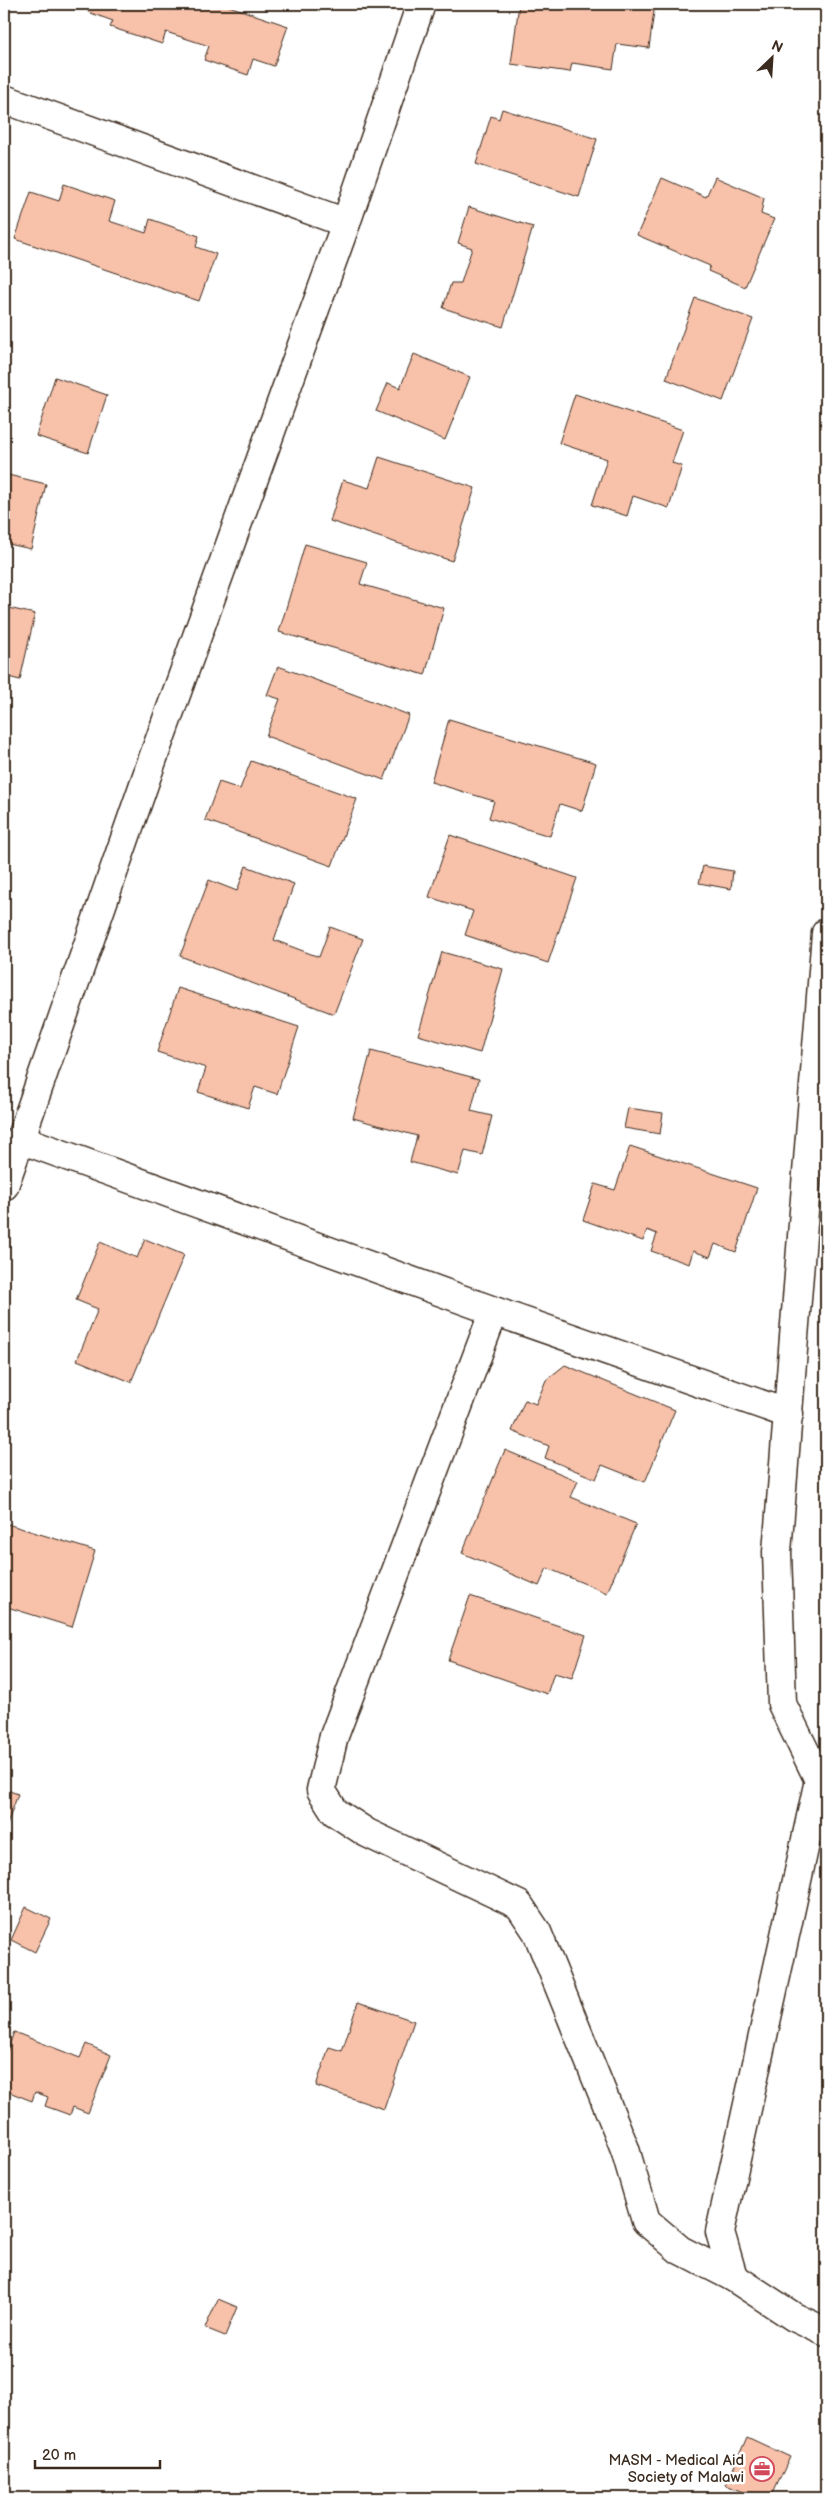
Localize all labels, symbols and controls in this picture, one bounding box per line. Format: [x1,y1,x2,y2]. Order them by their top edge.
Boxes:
north arrow [748,32,798,82]
text: N [769,37,786,57]
scale bar [35,2437,160,2469]
text: 20 m [42,2446,76,2465]
place label: MASM - Medical Aid Society of Malawi [608,2451,744,2487]
office icon: MASM - Medical Aid Society of Malawi [749,2456,775,2482]

